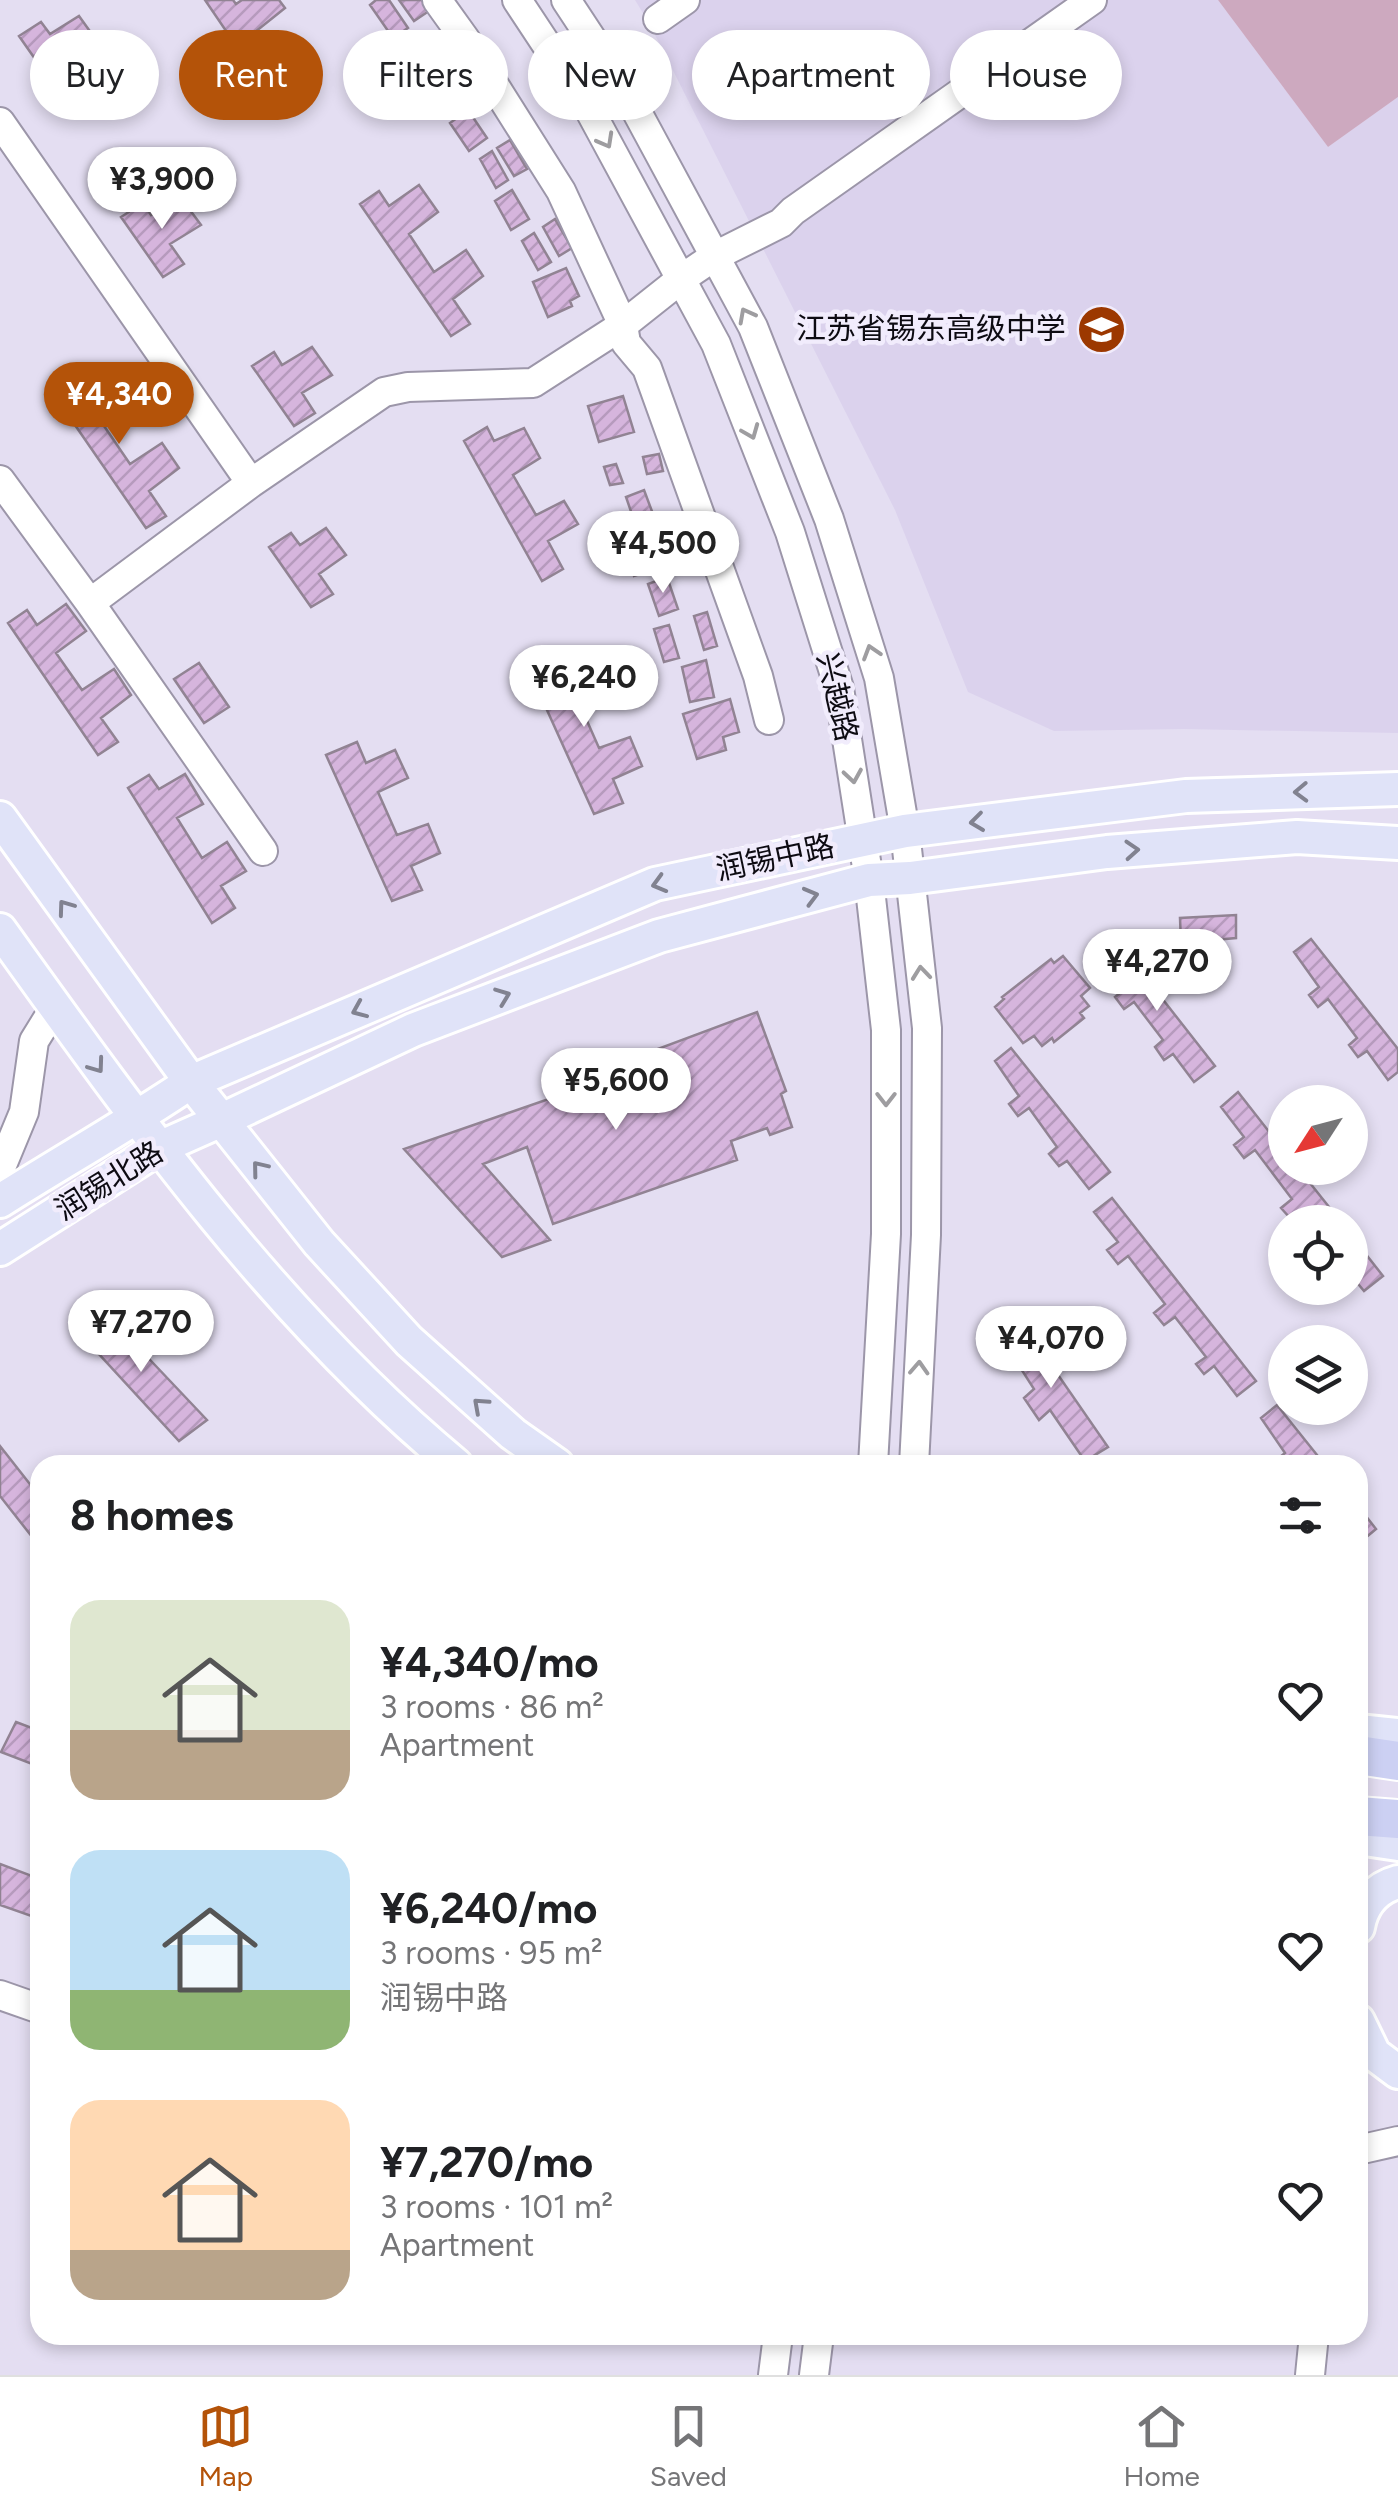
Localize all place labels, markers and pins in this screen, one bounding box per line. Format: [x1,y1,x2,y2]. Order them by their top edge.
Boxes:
pin: ¥3,900 [81,147,243,232]
school or university icon: 江苏省锡东高级中学 [1075,303,1127,355]
place label: 江苏省锡东高级中学 [796,310,1066,347]
pin: ¥4,340 [38,362,200,447]
pin: ¥4,500 [582,511,744,596]
pin: ¥6,240 [503,645,665,730]
pin: ¥4,270 [1076,929,1238,1014]
pin: ¥5,600 [535,1048,697,1133]
pin: ¥7,270 [60,1290,222,1375]
pin: ¥4,070 [970,1306,1132,1391]

